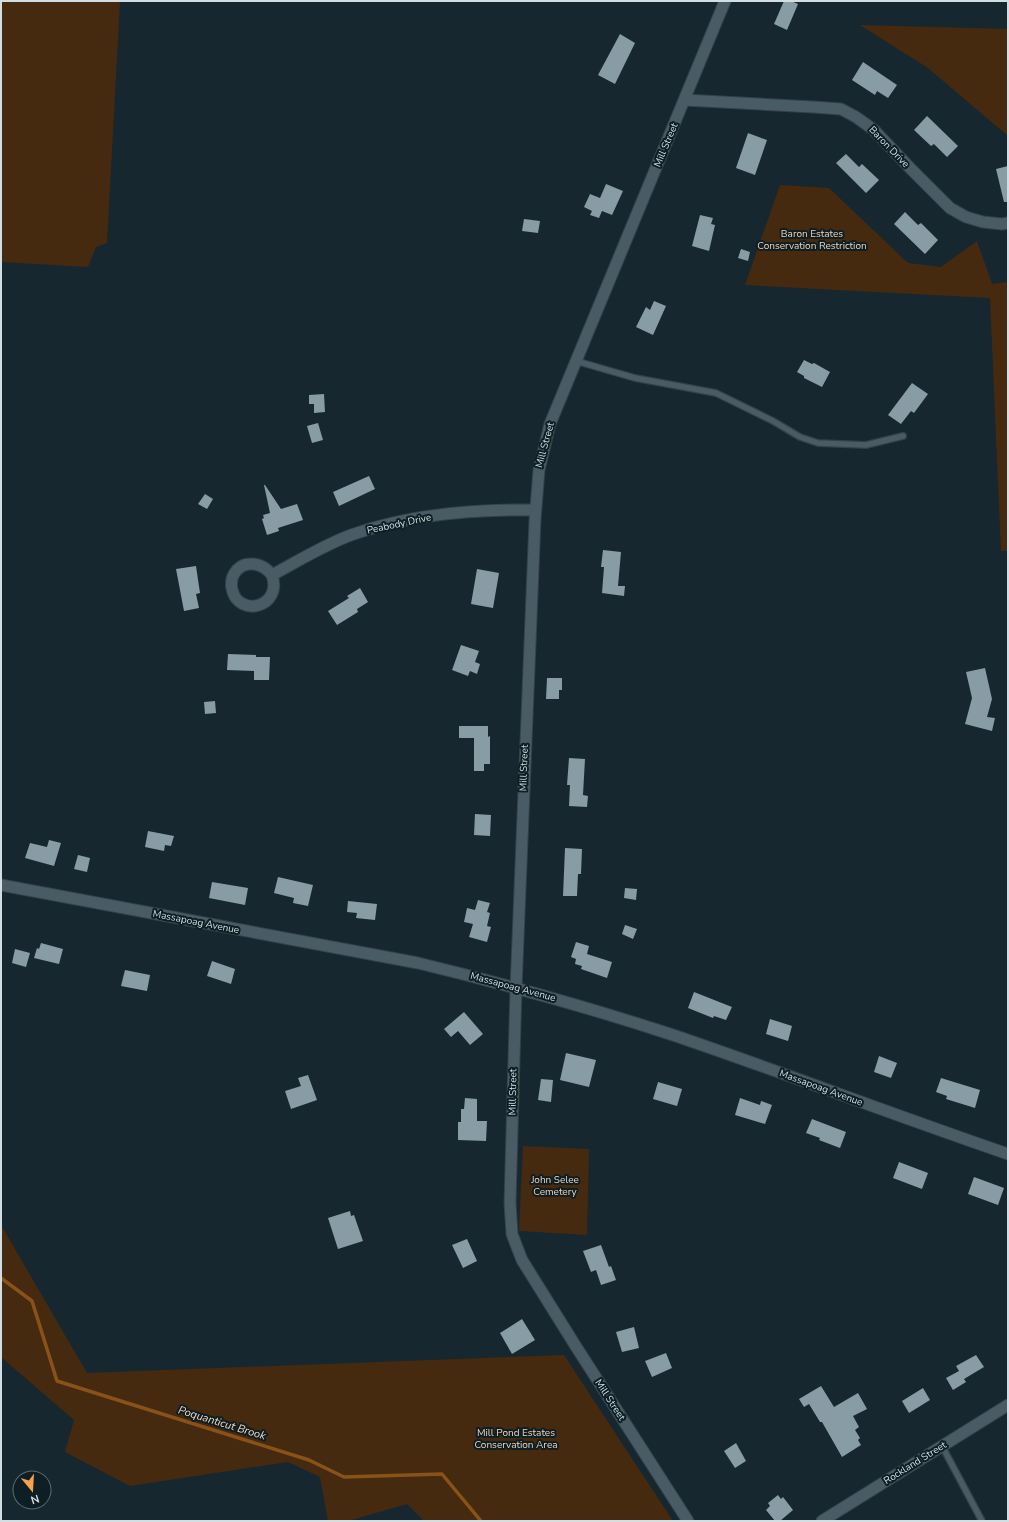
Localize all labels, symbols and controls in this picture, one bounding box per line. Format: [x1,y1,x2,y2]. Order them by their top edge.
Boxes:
street label: Mill Street [650,120,682,169]
street label: Baron Drive [866,123,912,171]
park label: Baron Estates Conservation Restriction [757,227,867,253]
street label: Mill Street [532,420,558,469]
street label: Peabody Drive [366,510,432,538]
street label: Mill Street [516,744,532,792]
street label: Massapoag Avenue [152,907,240,937]
street label: Massapoag Avenue [469,969,557,1005]
street label: Massapoag Avenue [777,1066,865,1110]
street label: Mill Street [506,1068,520,1115]
park label: John Selee Cemetery [530,1173,579,1199]
street label: Mill Street [591,1377,629,1424]
water label: Poquanticut Brook [176,1403,268,1444]
park label: Mill Pond Estates Conservation Area [474,1426,558,1452]
street label: Rockland Street [881,1438,949,1488]
north arrow [12,1470,52,1510]
text: N [29,1491,41,1507]

